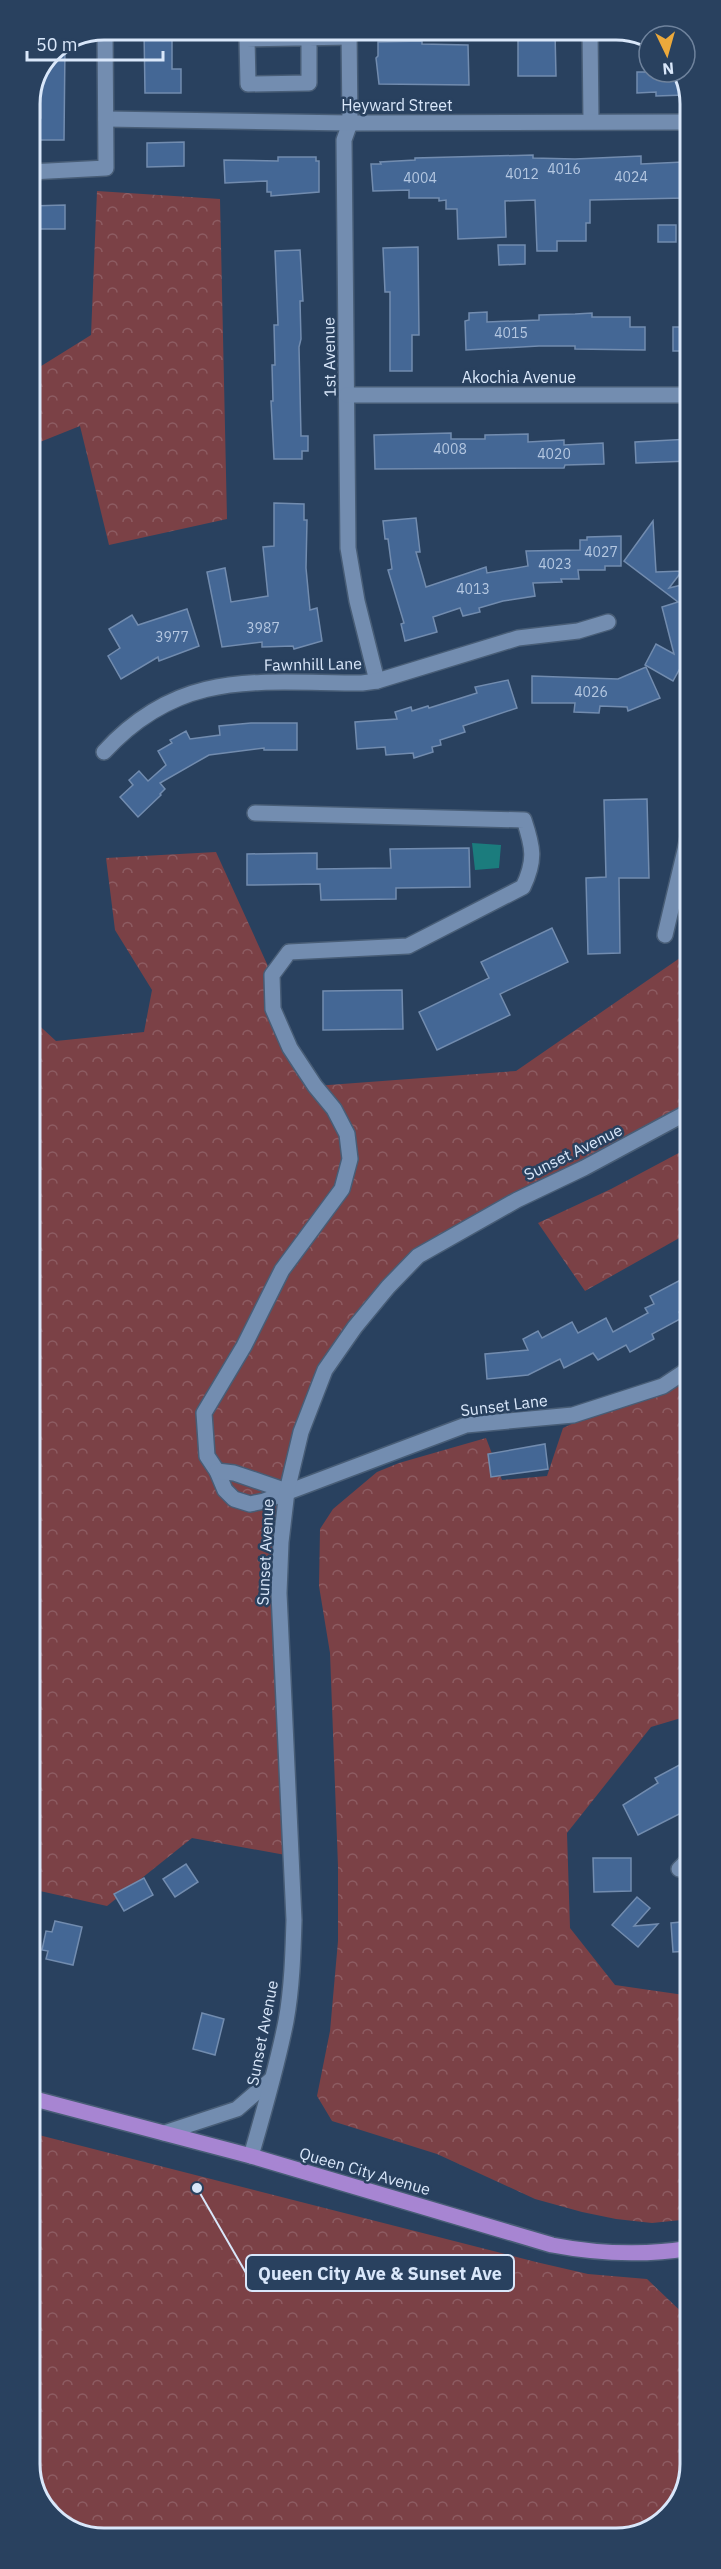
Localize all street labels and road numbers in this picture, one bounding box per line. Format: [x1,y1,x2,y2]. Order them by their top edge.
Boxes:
street label: Heyward Street [341,95,453,115]
street label: 1st Avenue [318,317,340,397]
street label: Akochia Avenue [462,367,576,387]
street label: Fawnhill Lane [264,653,362,675]
street label: Sunset Avenue [521,1119,626,1184]
street label: Sunset Lane [459,1390,549,1420]
street label: Sunset Avenue [252,1498,278,1606]
street label: Sunset Avenue [242,1978,282,2087]
street label: Queen City Avenue [297,2143,433,2199]

